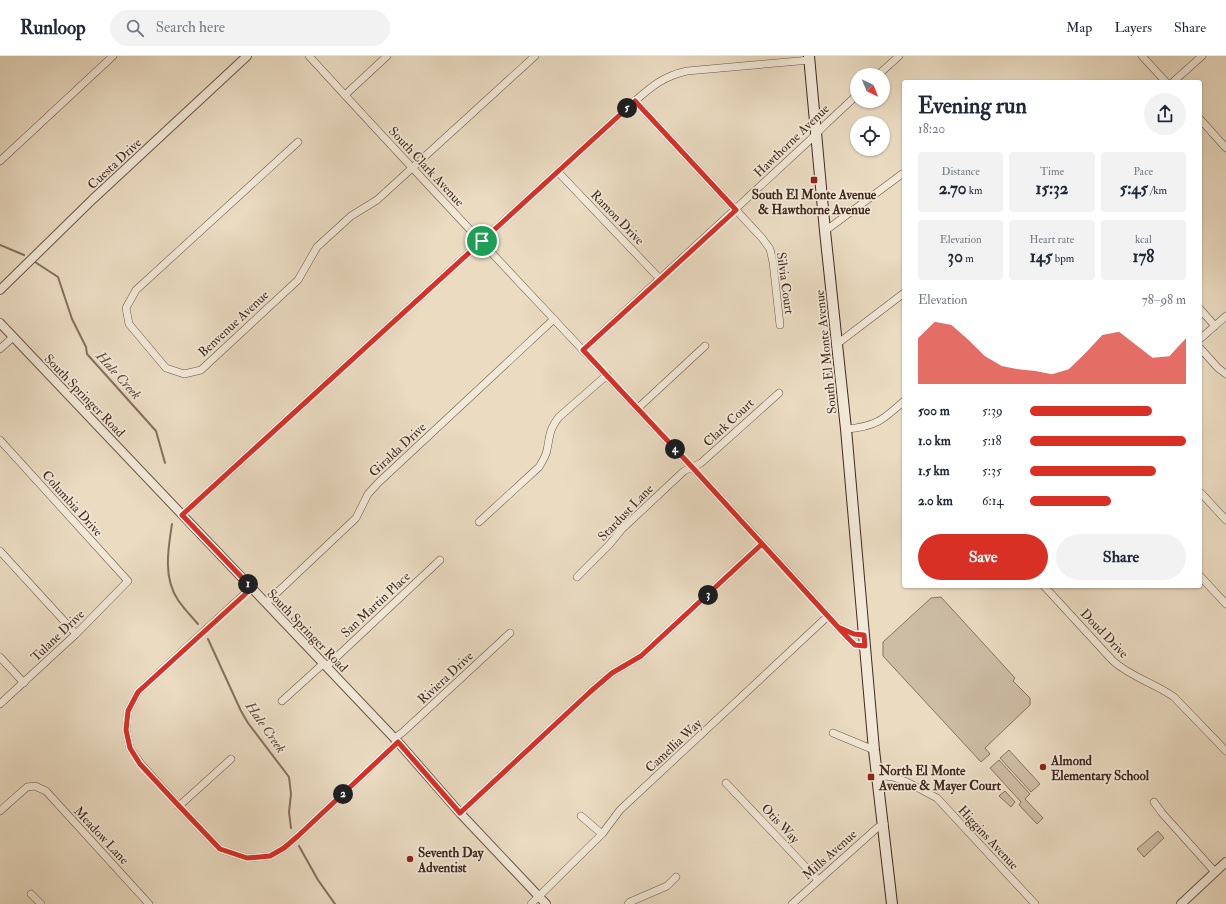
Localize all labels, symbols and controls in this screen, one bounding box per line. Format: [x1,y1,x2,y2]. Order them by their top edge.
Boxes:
search box [110,10,390,46]
text: Runloop [20,16,86,40]
icon: search [124,17,146,39]
text: Search here [156,18,225,37]
text: Map [1066,19,1092,36]
text: Layers [1114,19,1152,36]
text: Share [1174,19,1206,36]
north arrow [850,68,890,108]
map controls [850,68,890,156]
text: Evening run [918,92,1027,120]
button: share [1144,93,1186,135]
pin: 5 [617,98,637,118]
street label: Hawthorne Avenue [751,100,833,181]
text: 5 [625,101,629,114]
button: locate [850,116,890,156]
text: 18:20 [918,121,945,137]
street label: South Clark Avenue [385,123,468,210]
street label: Cuesta Drive [84,134,145,193]
text: Distance [941,165,980,178]
text: Time [1040,165,1064,178]
text: Pace [1133,165,1153,178]
marker: South El Monte Avenue & Hawthorne Avenue [809,175,819,185]
text: 2.70 [939,178,966,199]
text: 15:32 [1036,178,1068,199]
text: 5:45 [1120,178,1148,199]
text: km [966,184,983,197]
text: /km [1148,184,1167,197]
street label: Ramon Drive [587,187,648,249]
place label: South El Monte Avenue & Hawthorne Avenue [752,187,877,218]
pin [465,224,499,258]
icon: arrive [471,230,493,252]
text: Elevation [940,233,982,246]
text: Heart rate [1030,233,1074,246]
text: kcal [1135,233,1152,246]
text: 30 [948,246,963,267]
text: 145 [1030,246,1052,267]
text: 178 [1132,246,1154,267]
street label: Silvia Court [773,251,797,315]
text: m [963,252,974,265]
text: bpm [1052,252,1074,265]
street label: Benvenue Avenue [195,287,273,360]
street label: South El Monte Avenue [811,289,840,415]
text: Elevation [918,292,968,308]
text: 78–98 m [1142,292,1186,308]
water label: Hale Creek [92,347,145,403]
street label: South Springer Road [40,351,128,442]
street label: Clark Court [700,395,757,450]
text: 500 m [918,403,950,419]
text: 5:39 [982,403,1003,419]
street label: Giralda Drive [366,419,430,480]
text: 1.0 km [918,433,951,449]
text: 5:18 [982,433,1002,449]
pin: 4 [665,439,685,459]
text: 4 [672,442,678,455]
text: 1.5 km [918,463,950,479]
text: 5:35 [982,463,1002,479]
street label: Columbia Drive [38,467,106,540]
street label: Stardust Lane [595,480,657,545]
text: 2.0 km [918,493,953,509]
text: 6:14 [982,493,1003,509]
button: Save [918,534,1048,580]
button: Share [1056,534,1186,580]
street label: San Martin Place [338,568,414,641]
pin: 1 [238,574,258,594]
text: 1 [246,577,250,590]
pin: 3 [698,585,718,605]
street label: South Springer Road [263,586,351,677]
text: 3 [706,588,710,601]
street label: Tulane Drive [28,606,88,665]
street label: Doud Drive [1077,606,1132,662]
street label: Riviera Drive [415,648,477,707]
water label: Hale Creek [241,697,290,756]
street label: Camellia Way [642,715,706,777]
place label: Almond Elementary School [1050,753,1150,785]
marker: Almond Elementary School [1038,762,1048,772]
place label: North El Monte Avenue & Mayer Court [878,763,1002,795]
marker: North El Monte Avenue & Mayer Court [866,772,876,782]
pin: 2 [333,784,353,804]
text: 2 [340,787,346,800]
street label: Otis Way [757,800,803,848]
street label: Higgins Avenue [954,802,1022,873]
street label: Meadow Lane [70,803,133,868]
street label: Mills Avenue [799,826,861,883]
place label: Seventh Day Adventist [417,845,485,876]
marker: Seventh Day Adventist [405,854,415,864]

